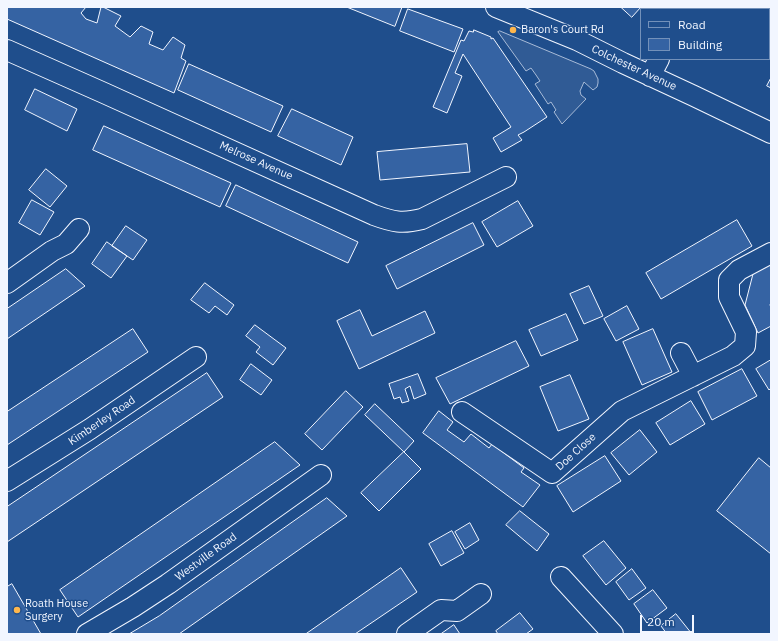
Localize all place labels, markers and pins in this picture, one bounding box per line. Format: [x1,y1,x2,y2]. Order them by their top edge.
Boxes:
place label: Baron's Court Rd [521,23,604,37]
marker: Baron's Court Rd [508,25,518,35]
place label: Roath House Surgery [25,597,88,623]
marker: Roath House Surgery [12,605,22,615]

